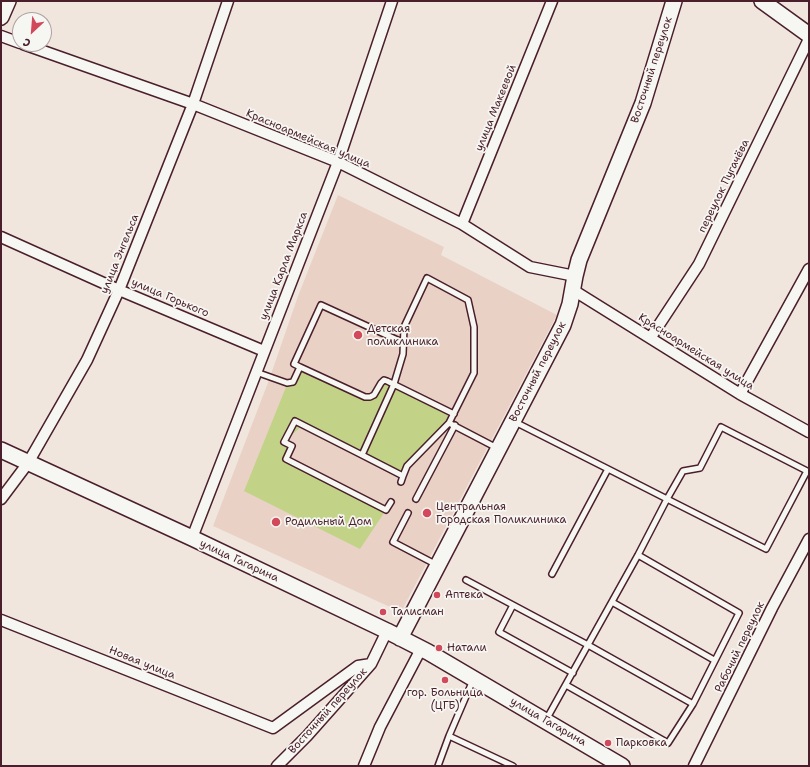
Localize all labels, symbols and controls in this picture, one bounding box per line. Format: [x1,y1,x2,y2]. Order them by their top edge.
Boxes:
north arrow [12,12,52,52]
street label: Восточный переулок [629,15,675,125]
text: С [21,34,33,51]
street label: улица Макеевой [473,63,519,153]
street label: Красноармейская улица [244,107,372,171]
street label: переулок Пугачёва [696,137,752,235]
street label: улица Карла Маркса [257,210,311,322]
street label: улица Энгельса [98,212,142,296]
street label: улица Горького [129,276,211,320]
street label: Красноармейская улица [636,311,756,393]
street label: Восточный переулок [507,320,569,424]
place label: Детская поликлиника [367,322,438,348]
marker: Детская поликлиника [352,329,364,341]
place label: Центральная Городская Поликлиника [436,500,566,526]
marker: Центральная Городская Поликлиника [421,507,433,519]
place label: Родильный Дом [285,515,372,529]
marker: Родильный Дом [270,516,282,528]
street label: улица Гагарина [197,537,281,585]
place label: Аптека [445,588,483,602]
marker: Аптека [432,590,442,600]
street label: Рабочий переулок [712,599,768,695]
place label: Талисман [391,605,444,619]
marker: Талисман [378,607,388,617]
place label: Натали [447,641,487,655]
marker: Натали [434,643,444,653]
street label: Новая улица [107,644,177,682]
street label: Восточный переулок [286,665,370,757]
marker: гор. Больница (ЦГБ) [440,675,450,685]
place label: гор. Больница (ЦГБ) [407,686,483,712]
street label: улица Гагарина [508,695,588,749]
place label: Парковка [616,736,667,750]
marker: Парковка [603,738,613,748]

